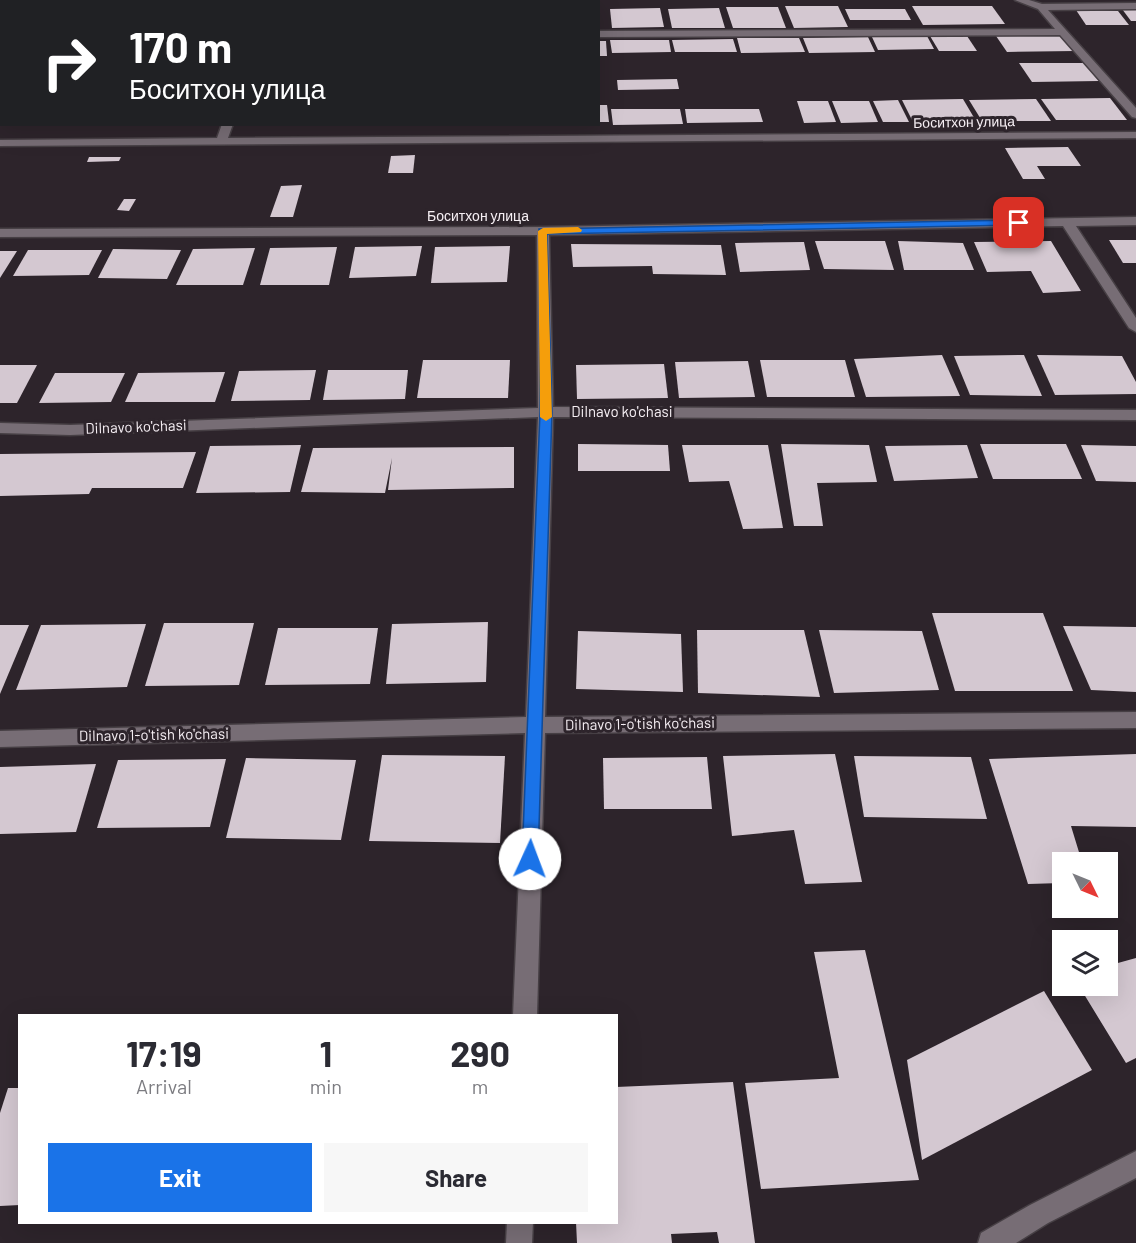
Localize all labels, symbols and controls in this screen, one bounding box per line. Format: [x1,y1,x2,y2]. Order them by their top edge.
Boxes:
text: 170 m [129,21,232,71]
icon: right [30,24,108,102]
text: Боситхон улица [129,72,325,104]
street label: Боситхон улица [913,112,1015,131]
pin [993,197,1044,248]
icon: arrive [1002,206,1035,239]
street label: Боситхон улица [427,207,529,224]
street label: Dilnavo ko'chasi [571,402,673,420]
street label: Dilnavo ko'chasi [85,415,187,437]
street label: Dilnavo 1-o'tish ko'chasi [565,713,715,733]
street label: Dilnavo 1-o'tish ko'chasi [79,724,229,744]
position arrow [498,827,562,891]
north arrow [1052,852,1118,918]
map controls [1052,852,1118,996]
button: layers [1052,930,1118,996]
text: 17:19 [126,1031,202,1074]
text: 1 [320,1031,332,1074]
text: 290 [450,1031,510,1074]
text: Arrival [136,1074,192,1098]
text: min [310,1074,342,1098]
text: m [472,1074,488,1098]
button: Exit [48,1143,312,1212]
button: Share [324,1143,588,1212]

